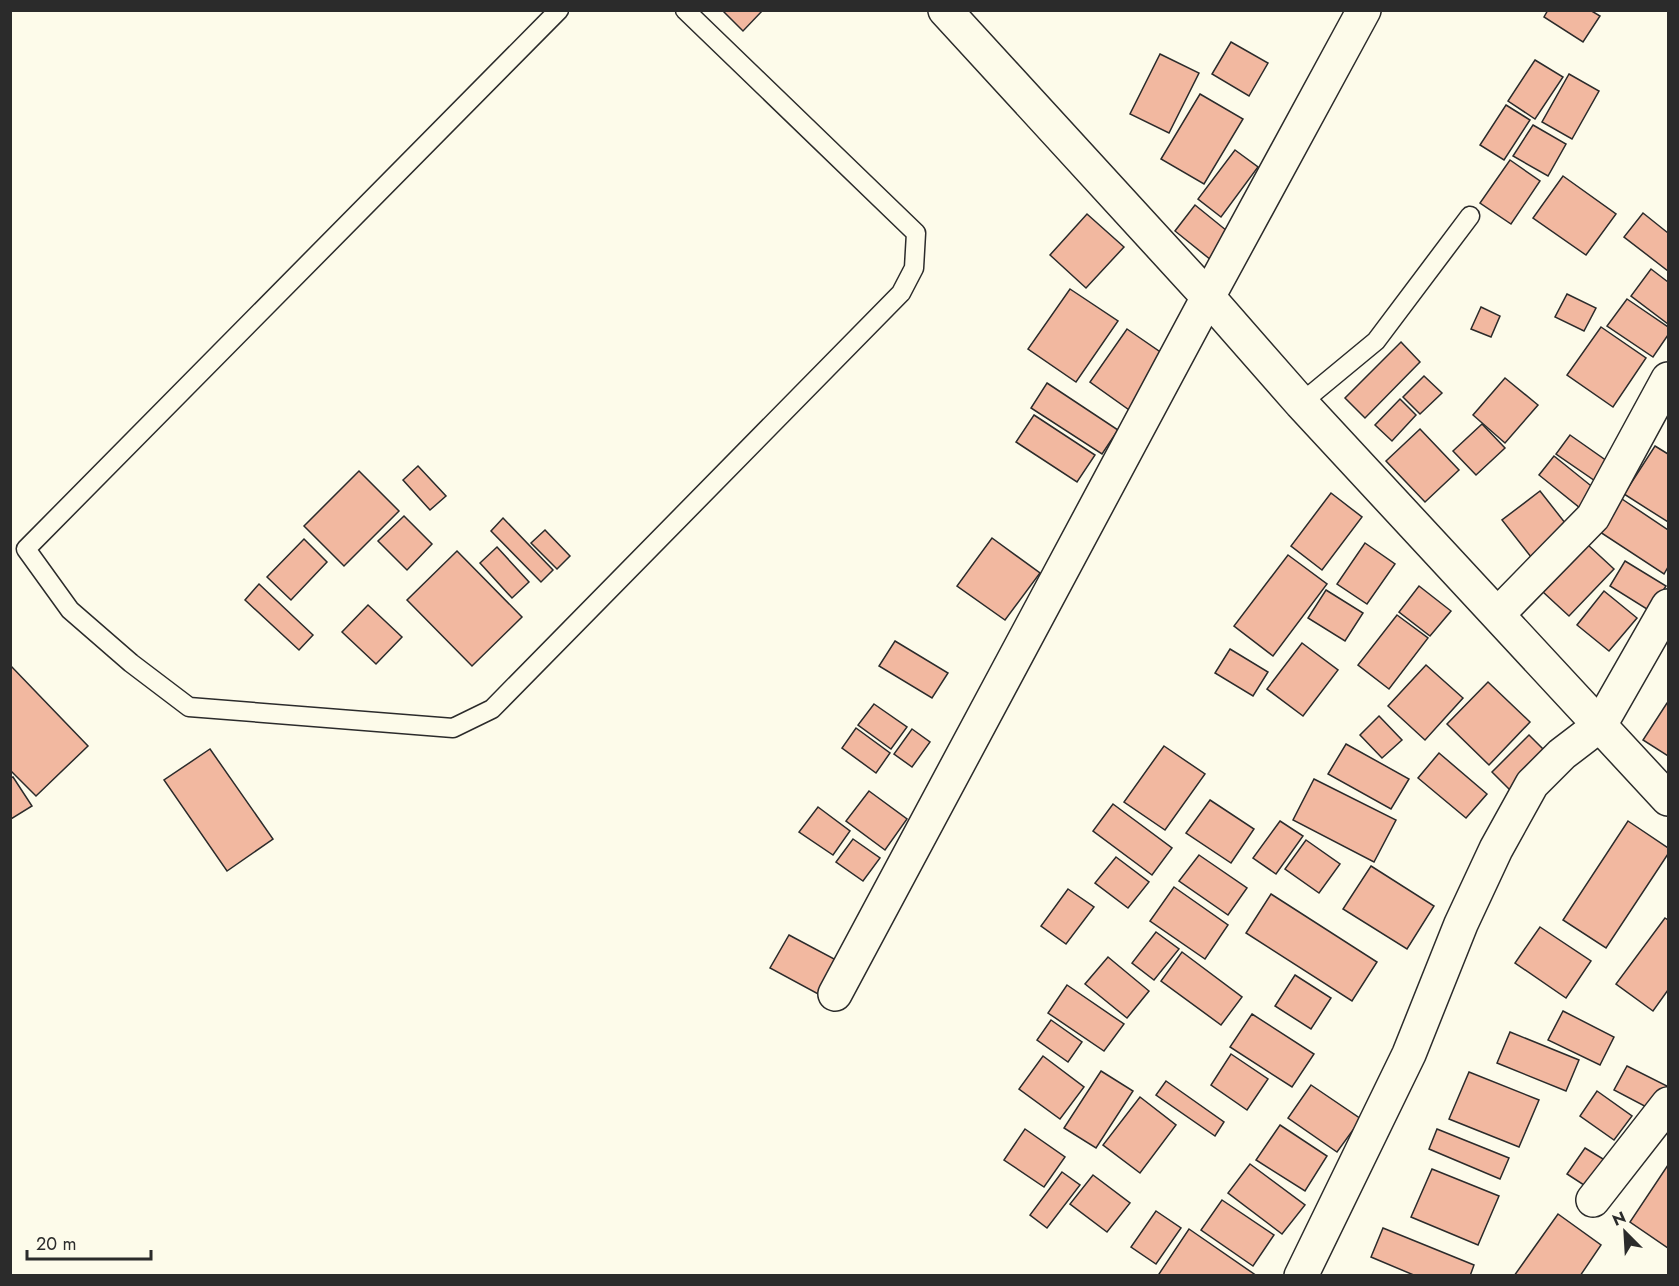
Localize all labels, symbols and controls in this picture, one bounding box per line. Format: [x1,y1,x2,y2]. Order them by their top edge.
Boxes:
north arrow [1595,1202,1655,1262]
text: N [1609,1206,1630,1232]
scale bar [27,1223,152,1261]
text: 20 m [36,1231,76,1257]

